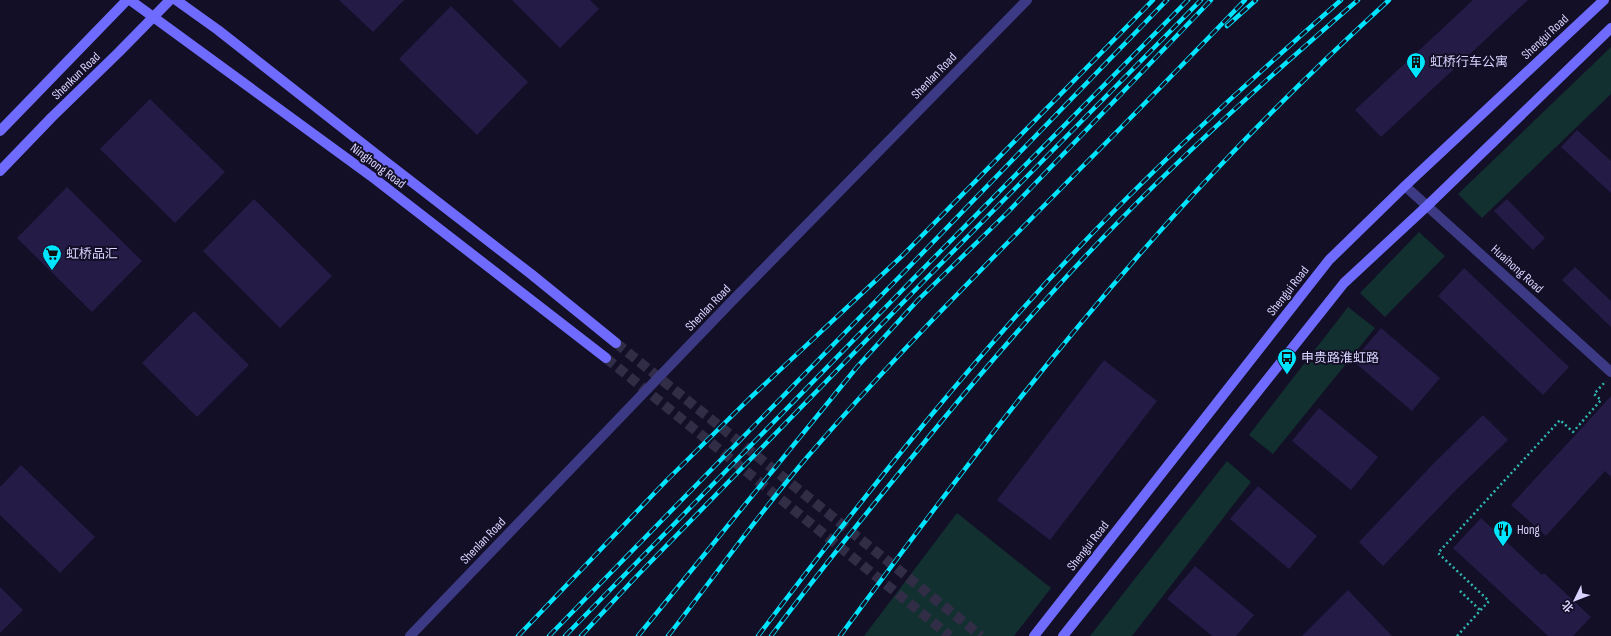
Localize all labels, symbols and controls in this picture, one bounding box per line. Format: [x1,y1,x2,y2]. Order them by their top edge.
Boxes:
street label: Shengui Road [1518,11,1572,63]
street label: Shenkun Road [48,49,104,103]
street label: Shenlan Road [908,49,960,103]
building icon: 虹桥行车公寓 [1405,51,1427,79]
place label: 虹桥行车公寓 [1430,54,1508,70]
street label: Ninghong Road [347,140,409,192]
street label: Huaihong Road [1488,241,1546,297]
supermarket icon: 虹桥品汇 [41,243,63,271]
place label: 虹桥品汇 [66,246,118,262]
street label: Shengui Road [1264,263,1312,319]
street label: Shenlan Road [682,281,734,335]
bus stop icon: 申贵路淮虹路 [1276,347,1298,375]
place label: 申贵路淮虹路 [1301,350,1379,366]
street label: Shenlan Road [457,514,509,568]
street label: Shengui Road [1064,518,1112,574]
restaurant icon: Hong [1492,519,1514,547]
place label: Hong [1517,522,1540,538]
north arrow [1555,580,1595,620]
text: 北 [1560,598,1577,615]

